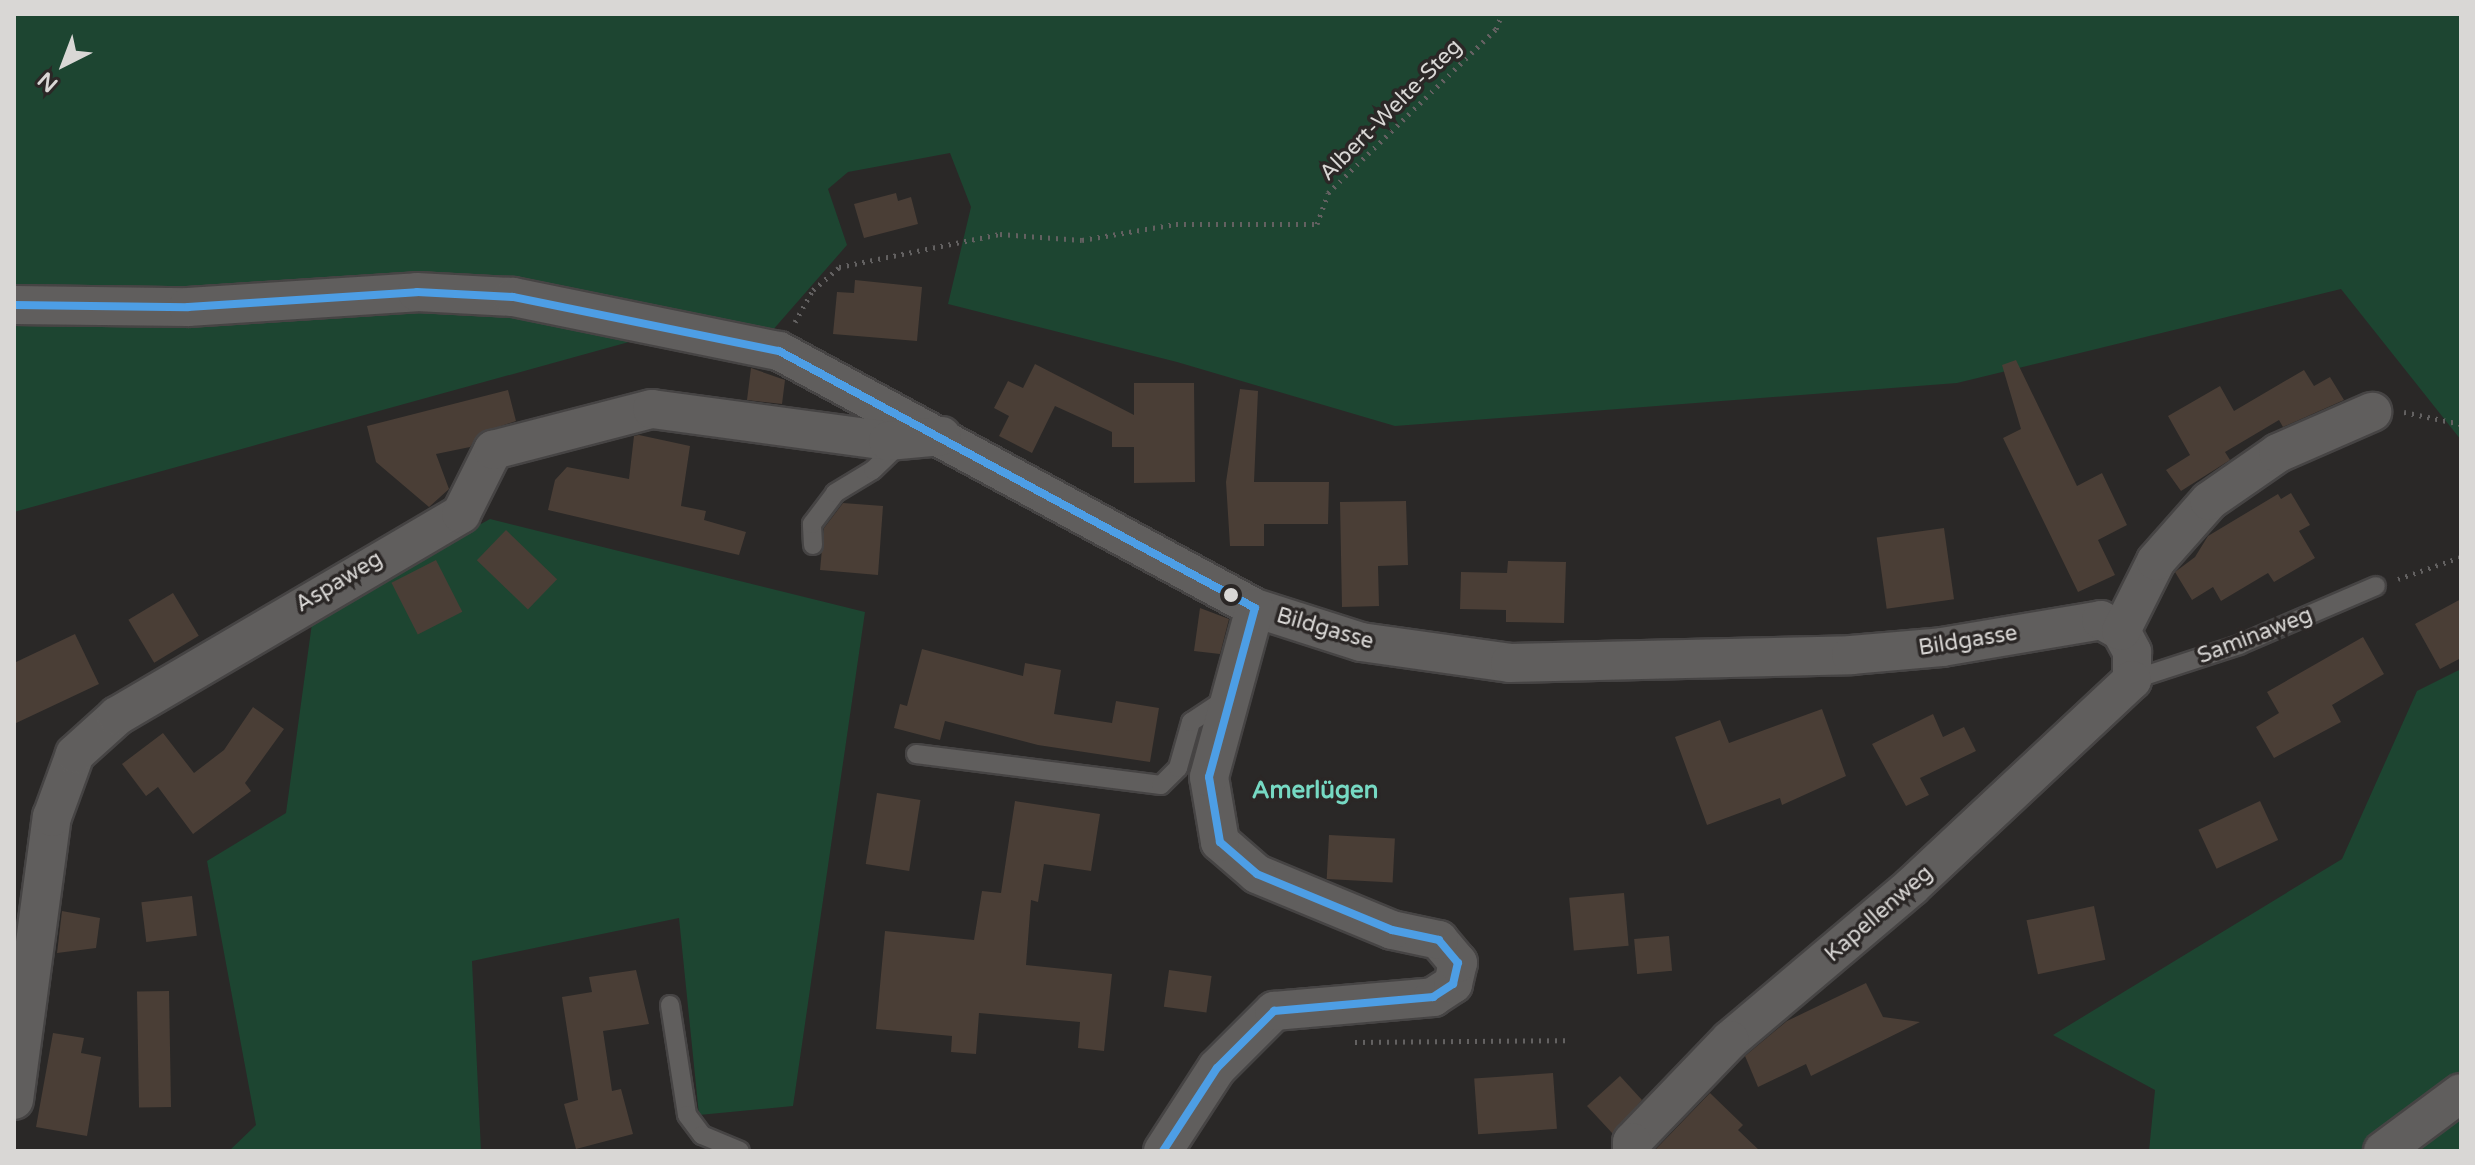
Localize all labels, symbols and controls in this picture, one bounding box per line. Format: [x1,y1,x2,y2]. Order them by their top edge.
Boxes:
north arrow [24,24,104,104]
street label: Albert-Welte-Steg [1314,33,1468,187]
text: N [33,66,63,97]
street label: Aspaweg [291,546,387,618]
unlabelled marker [1223,587,1239,603]
street label: Saminaweg [2194,602,2316,670]
street label: Bildgasse [1273,603,1377,655]
street label: Bildgasse [1917,620,2019,662]
district label: Amerlügen [1252,777,1378,805]
street label: Kapellenweg [1820,860,1938,968]

